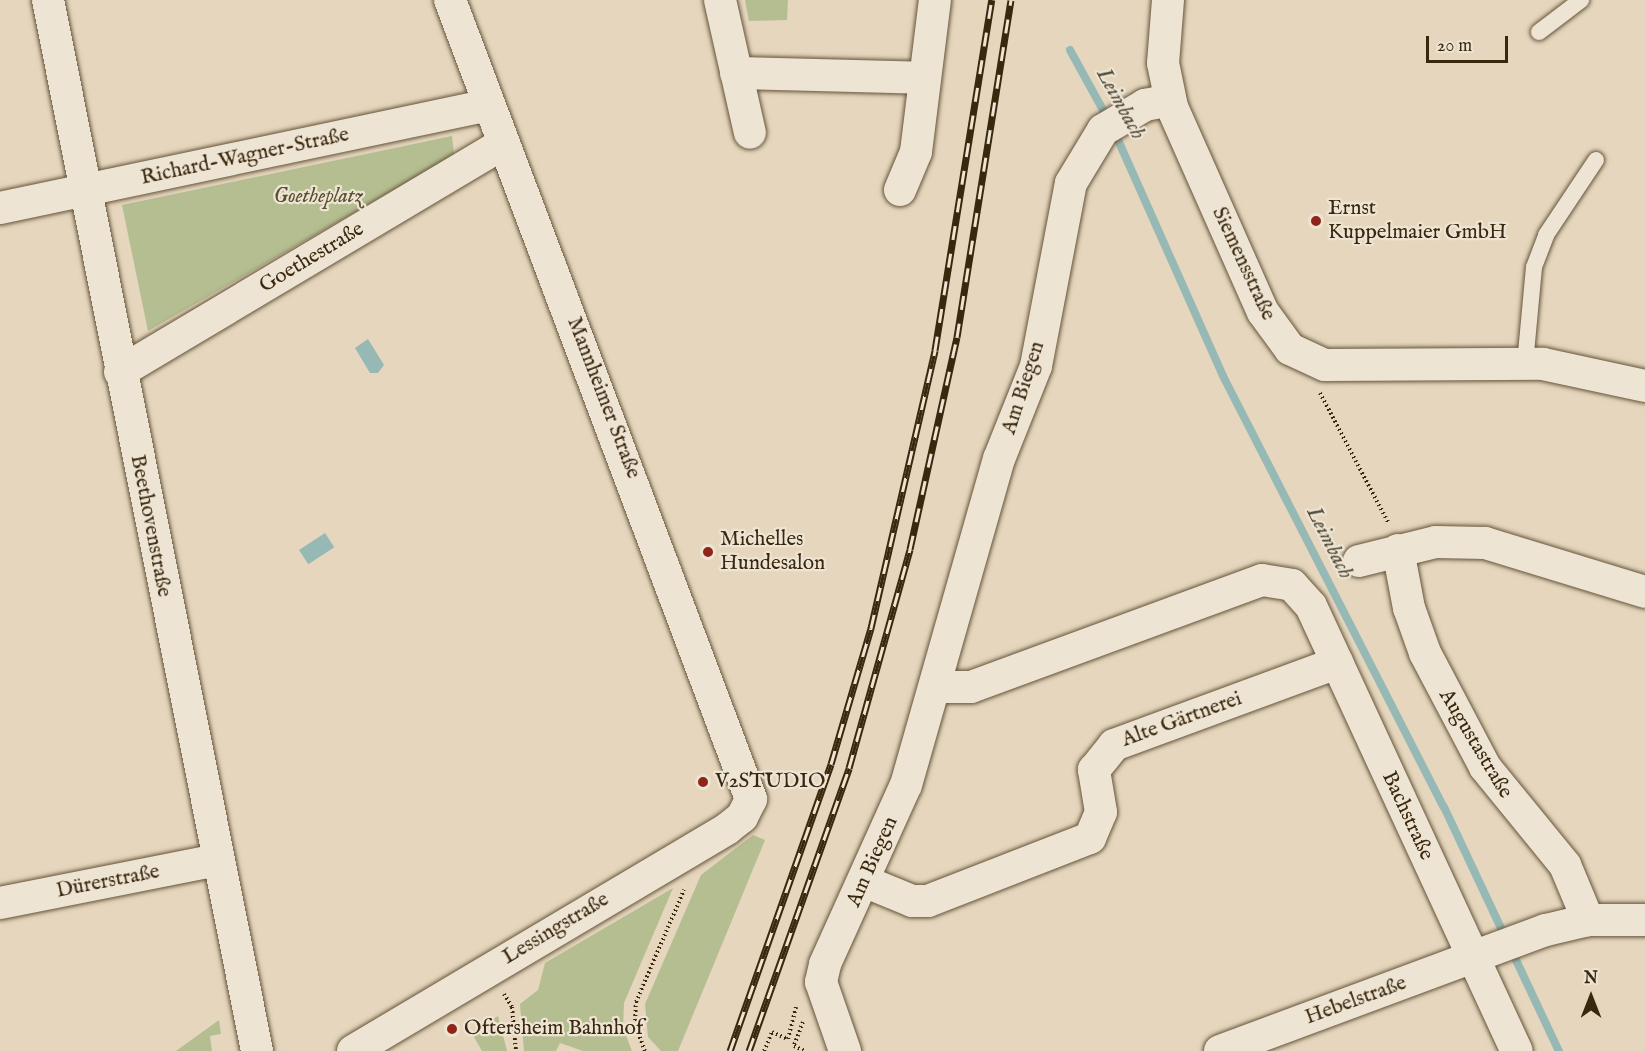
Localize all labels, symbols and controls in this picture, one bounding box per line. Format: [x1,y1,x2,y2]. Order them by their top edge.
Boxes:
scale bar [1429,24,1512,62]
text: 20 m [1437,35,1472,58]
water label: Leimbach [1090,64,1150,144]
street label: Richard-Wagner-Straße [139,123,351,191]
park label: Goetheplatz [273,184,363,210]
place label: Ernst Kuppelmaier GmbH [1328,196,1507,246]
street label: Siemensstraße [1206,203,1280,325]
marker: Ernst Kuppelmaier GmbH [1309,214,1323,228]
street label: Goethestraße [255,217,369,299]
street label: Mannheimer Straße [561,314,645,482]
street label: Am Biegen [997,338,1051,438]
street label: Beethovenstraße [124,453,176,599]
water label: Leimbach [1300,503,1358,583]
place label: Michelles Hundesalon [720,527,825,577]
marker: Michelles Hundesalon [701,545,715,559]
street label: Augustastraße [1433,685,1517,803]
street label: Alte Gärtnerei [1119,687,1245,753]
street label: Bachstraße [1376,768,1438,864]
place label: V2STUDIO [715,769,825,795]
marker: V2STUDIO [696,775,710,789]
street label: Am Biegen [842,813,904,911]
street label: Dürerstraße [54,860,162,904]
street label: Lessingstraße [498,887,614,971]
north arrow [1561,967,1621,1027]
text: N [1584,969,1598,989]
street label: Hebelstraße [1302,971,1410,1031]
place label: Oftersheim Bahnhof [464,1016,643,1042]
marker: Oftersheim Bahnhof [445,1022,459,1036]

